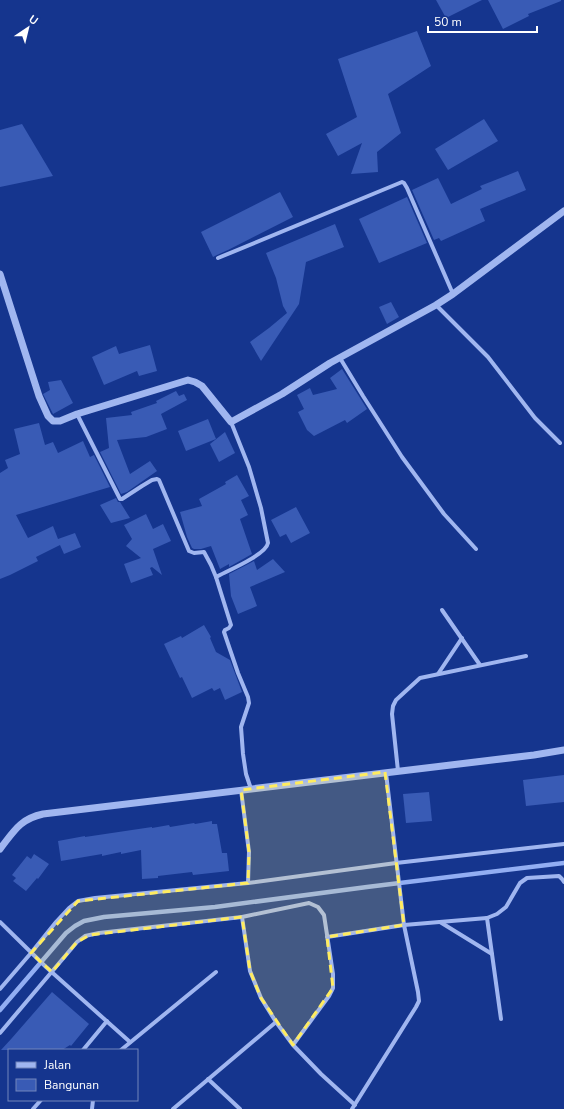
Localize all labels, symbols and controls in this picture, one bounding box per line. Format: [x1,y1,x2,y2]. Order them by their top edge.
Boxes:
north arrow [8,8,48,48]
scale bar [428,8,537,34]
text: U [26,12,41,29]
text: 50 m [434,14,462,30]
legend [8,1049,138,1101]
text: Jalan [43,1057,71,1073]
text: Bangunan [44,1077,99,1093]

